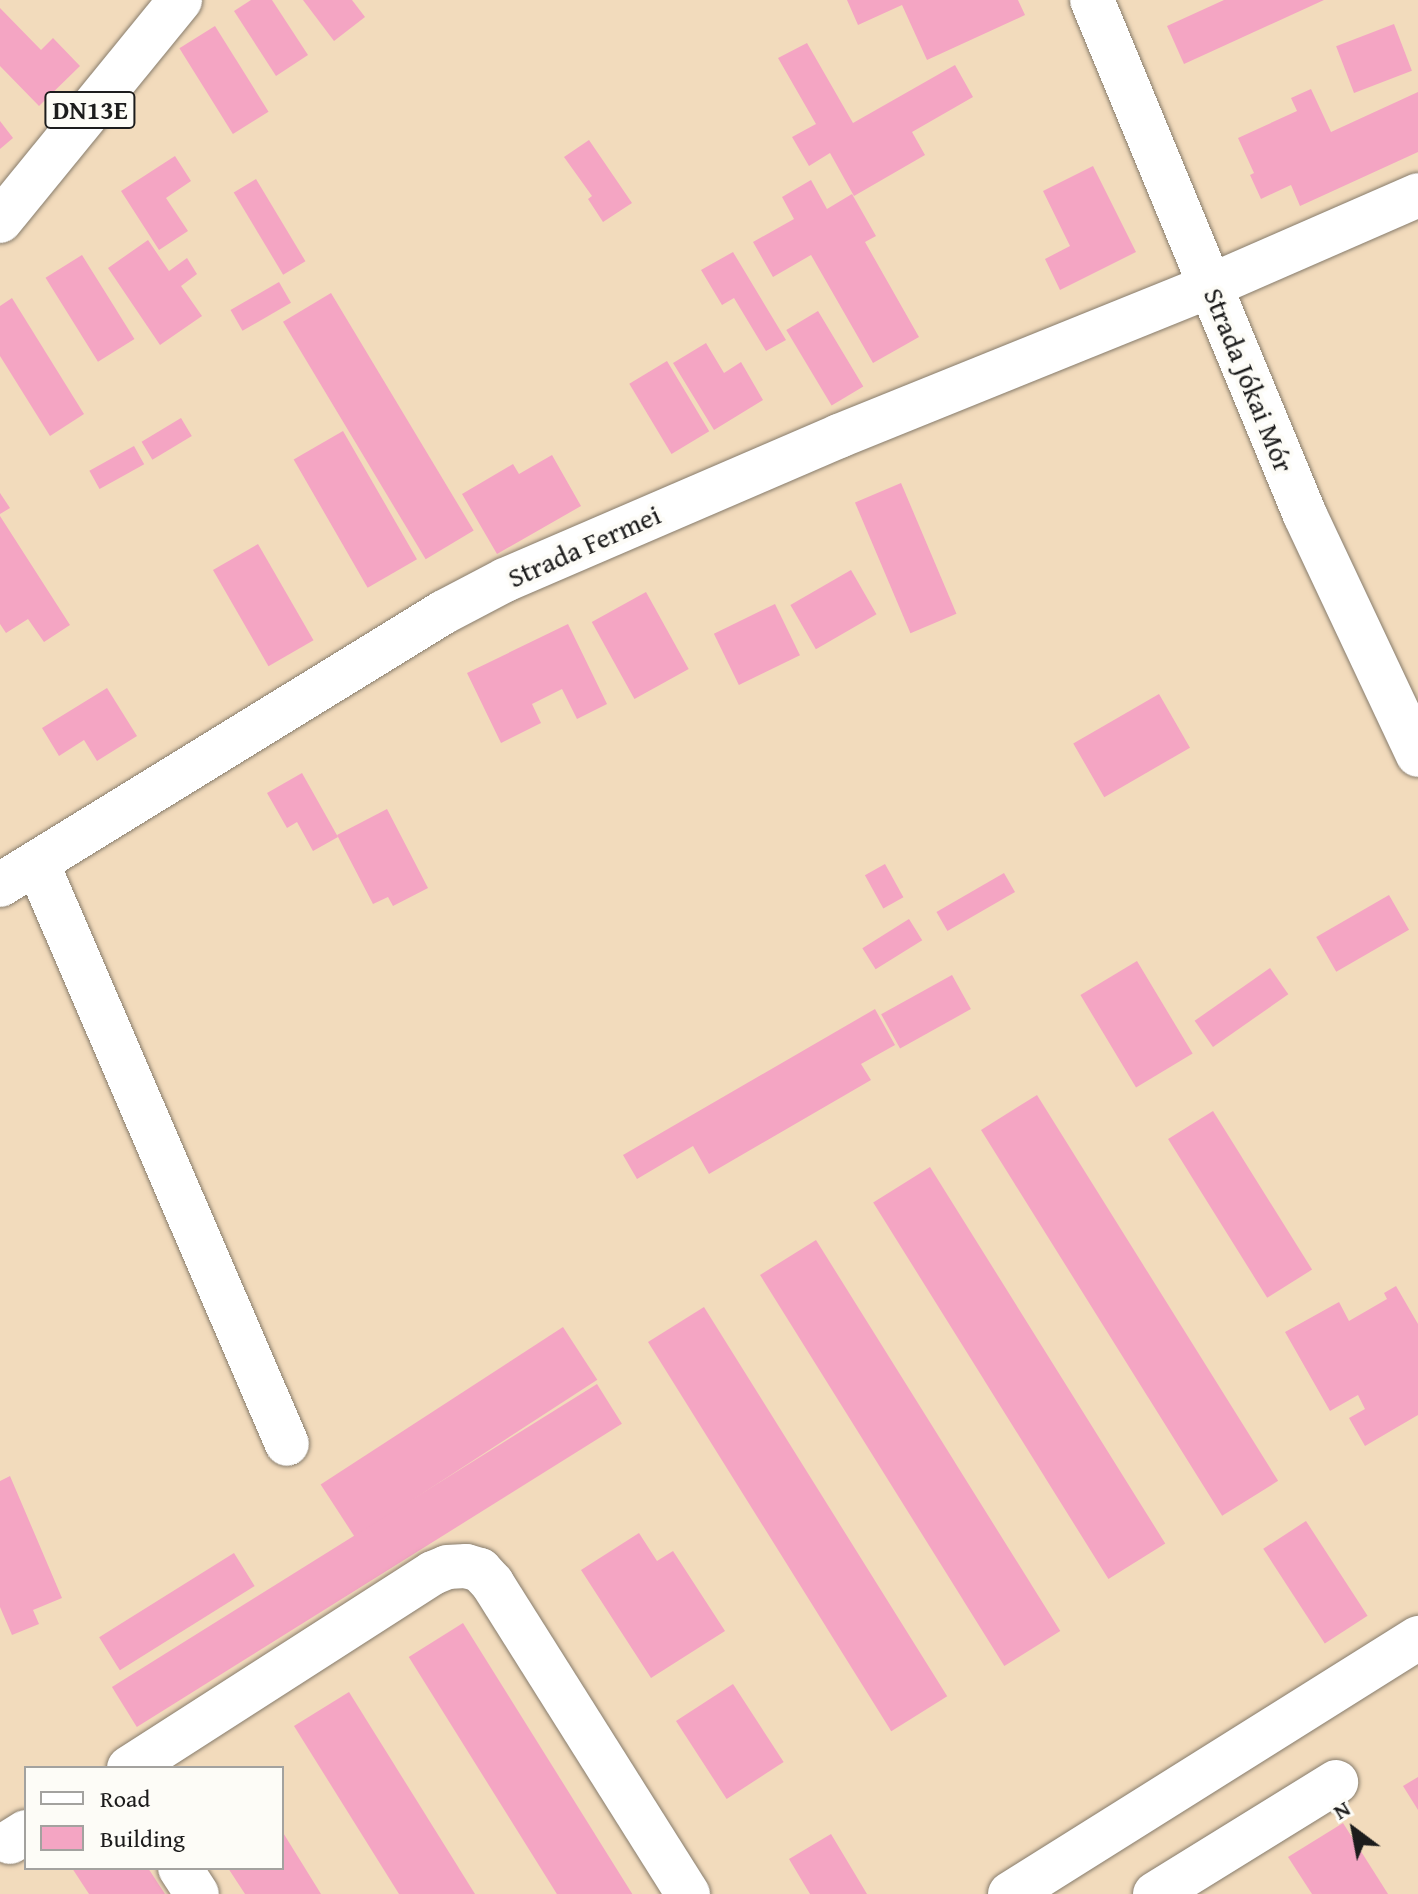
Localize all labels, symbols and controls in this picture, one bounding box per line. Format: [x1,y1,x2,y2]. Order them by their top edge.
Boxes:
road number: DN13E [44,88,136,132]
street label: Strada Jókai Mór [1197,283,1301,477]
street label: Strada Fermei [502,497,666,595]
legend [24,1766,284,1870]
text: Road [100,1781,150,1816]
north arrow [1314,1790,1394,1870]
text: N [1327,1792,1356,1827]
text: Building [100,1821,185,1856]

